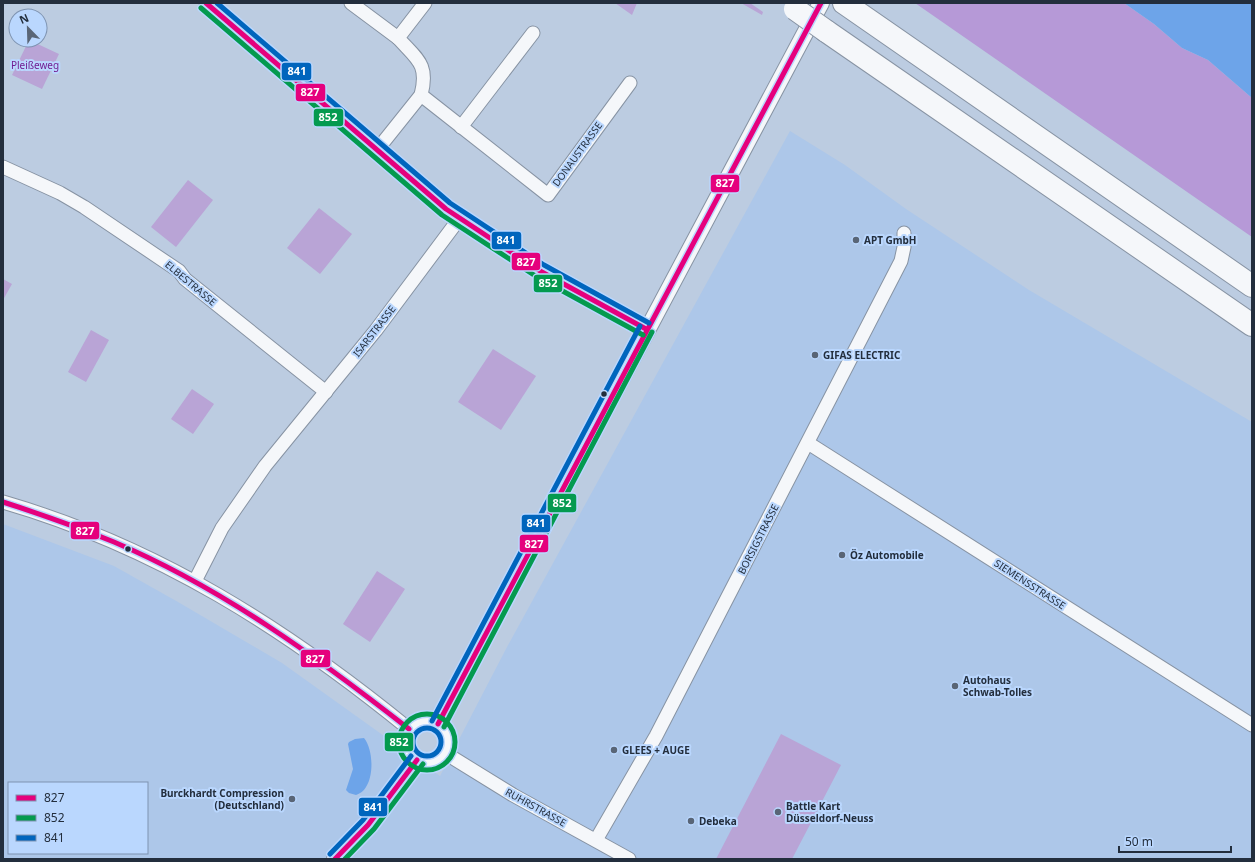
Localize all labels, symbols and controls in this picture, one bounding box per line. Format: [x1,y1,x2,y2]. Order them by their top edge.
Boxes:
north arrow [8,8,48,48]
text: N [17,10,31,27]
park label: Pleißeweg [11,58,59,72]
line badge: 841 [281,62,312,81]
text: 841 [288,63,306,78]
line badge: 827 [295,83,326,102]
text: 827 [301,84,319,99]
line badge: 852 [313,108,344,127]
text: 852 [319,109,337,124]
street label: DONAUSTRASSE [549,119,605,189]
line badge: 827 [710,174,740,193]
text: 827 [716,175,734,190]
line badge: 841 [491,231,522,250]
text: 841 [497,232,515,247]
place label: APT GmbH [864,233,916,247]
marker: APT GmbH [851,235,861,245]
line badge: 827 [511,252,541,271]
text: 827 [517,254,535,269]
street label: ELBESTRASSE [162,257,220,309]
line badge: 852 [533,274,563,293]
text: 852 [539,275,557,290]
street label: ISARSTRASSE [349,302,399,360]
place label: GIFAS ELECTRIC [823,348,901,362]
marker: GIFAS ELECTRIC [810,350,820,360]
unlabelled marker [599,389,609,399]
line badge: 852 [547,493,577,513]
text: 852 [553,495,571,510]
street label: BORSIGSTRASSE [734,502,782,576]
line badge: 841 [521,514,551,533]
text: 841 [527,515,545,530]
line badge: 827 [70,521,100,540]
text: 827 [76,523,94,538]
line badge: 827 [519,534,549,553]
text: 827 [525,536,543,551]
unlabelled marker [123,544,133,554]
place label: Öz Automobile [850,548,924,562]
marker: Öz Automobile [837,550,847,560]
street label: SIEMENSSTRASSE [992,556,1068,612]
line badge: 827 [300,649,331,668]
text: 827 [306,651,324,666]
place label: Autohaus Schwab-Tolles [963,673,1032,699]
marker: Autohaus Schwab-Tolles [950,681,960,691]
line badge: 852 [384,732,414,752]
text: 852 [390,734,408,749]
place label: GLEES + AUGE [622,743,690,757]
marker: GLEES + AUGE [609,745,619,755]
legend [8,782,148,854]
street label: RUHRSTRASSE [503,785,569,829]
place label: Burckhardt Compression (Deutschland) [160,786,284,812]
text: 827 [44,789,65,806]
marker: Burckhardt Compression (Deutschland) [287,794,297,804]
line badge: 841 [358,797,388,817]
text: 841 [364,799,382,814]
place label: Battle Kart Düsseldorf-Neuss [786,799,874,825]
marker: Battle Kart Düsseldorf-Neuss [773,807,783,817]
text: 852 [44,809,65,826]
place label: Debeka [699,814,737,828]
marker: Debeka [686,816,696,826]
scale bar [1119,828,1231,854]
text: 841 [44,829,65,846]
text: 50 m [1125,833,1153,850]

